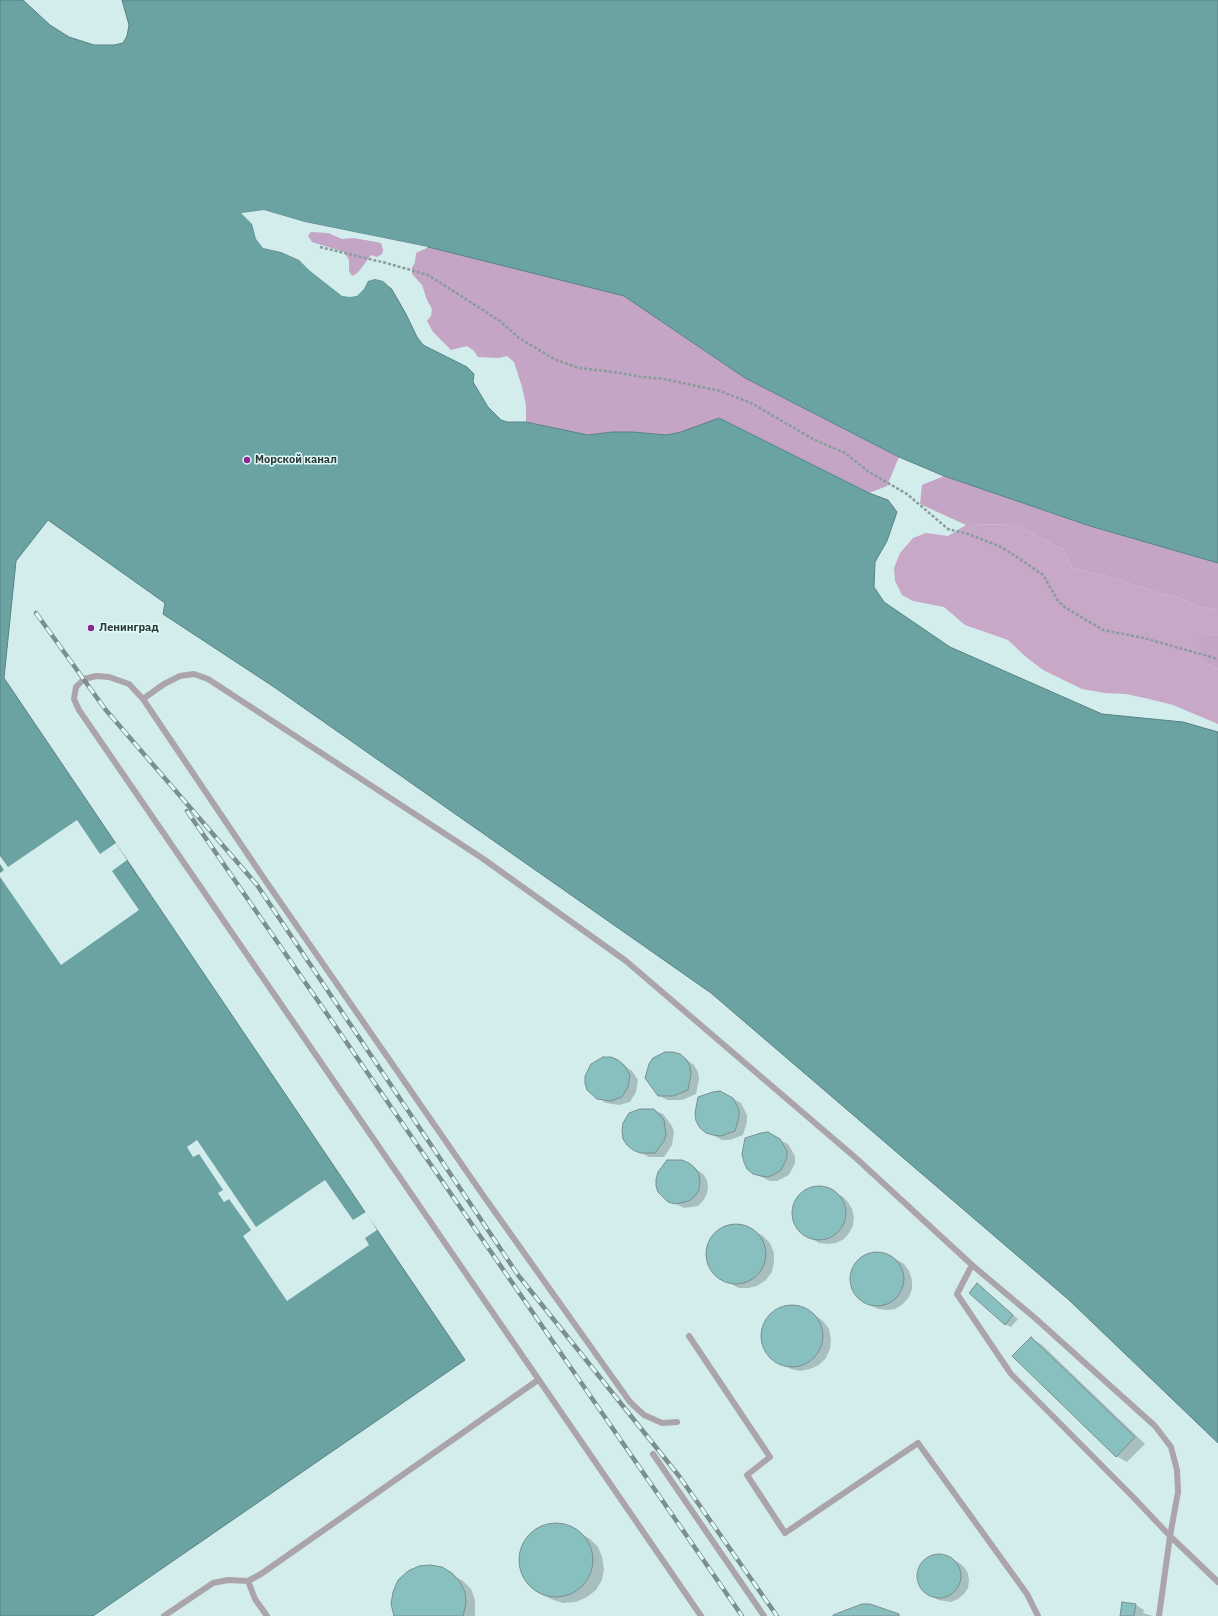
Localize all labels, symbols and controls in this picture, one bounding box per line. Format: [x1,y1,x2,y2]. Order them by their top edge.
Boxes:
place label: Морской канал [255,453,337,467]
marker: Морской канал [242,455,252,465]
place label: Ленинград [99,621,159,635]
marker: Ленинград [86,623,96,633]

